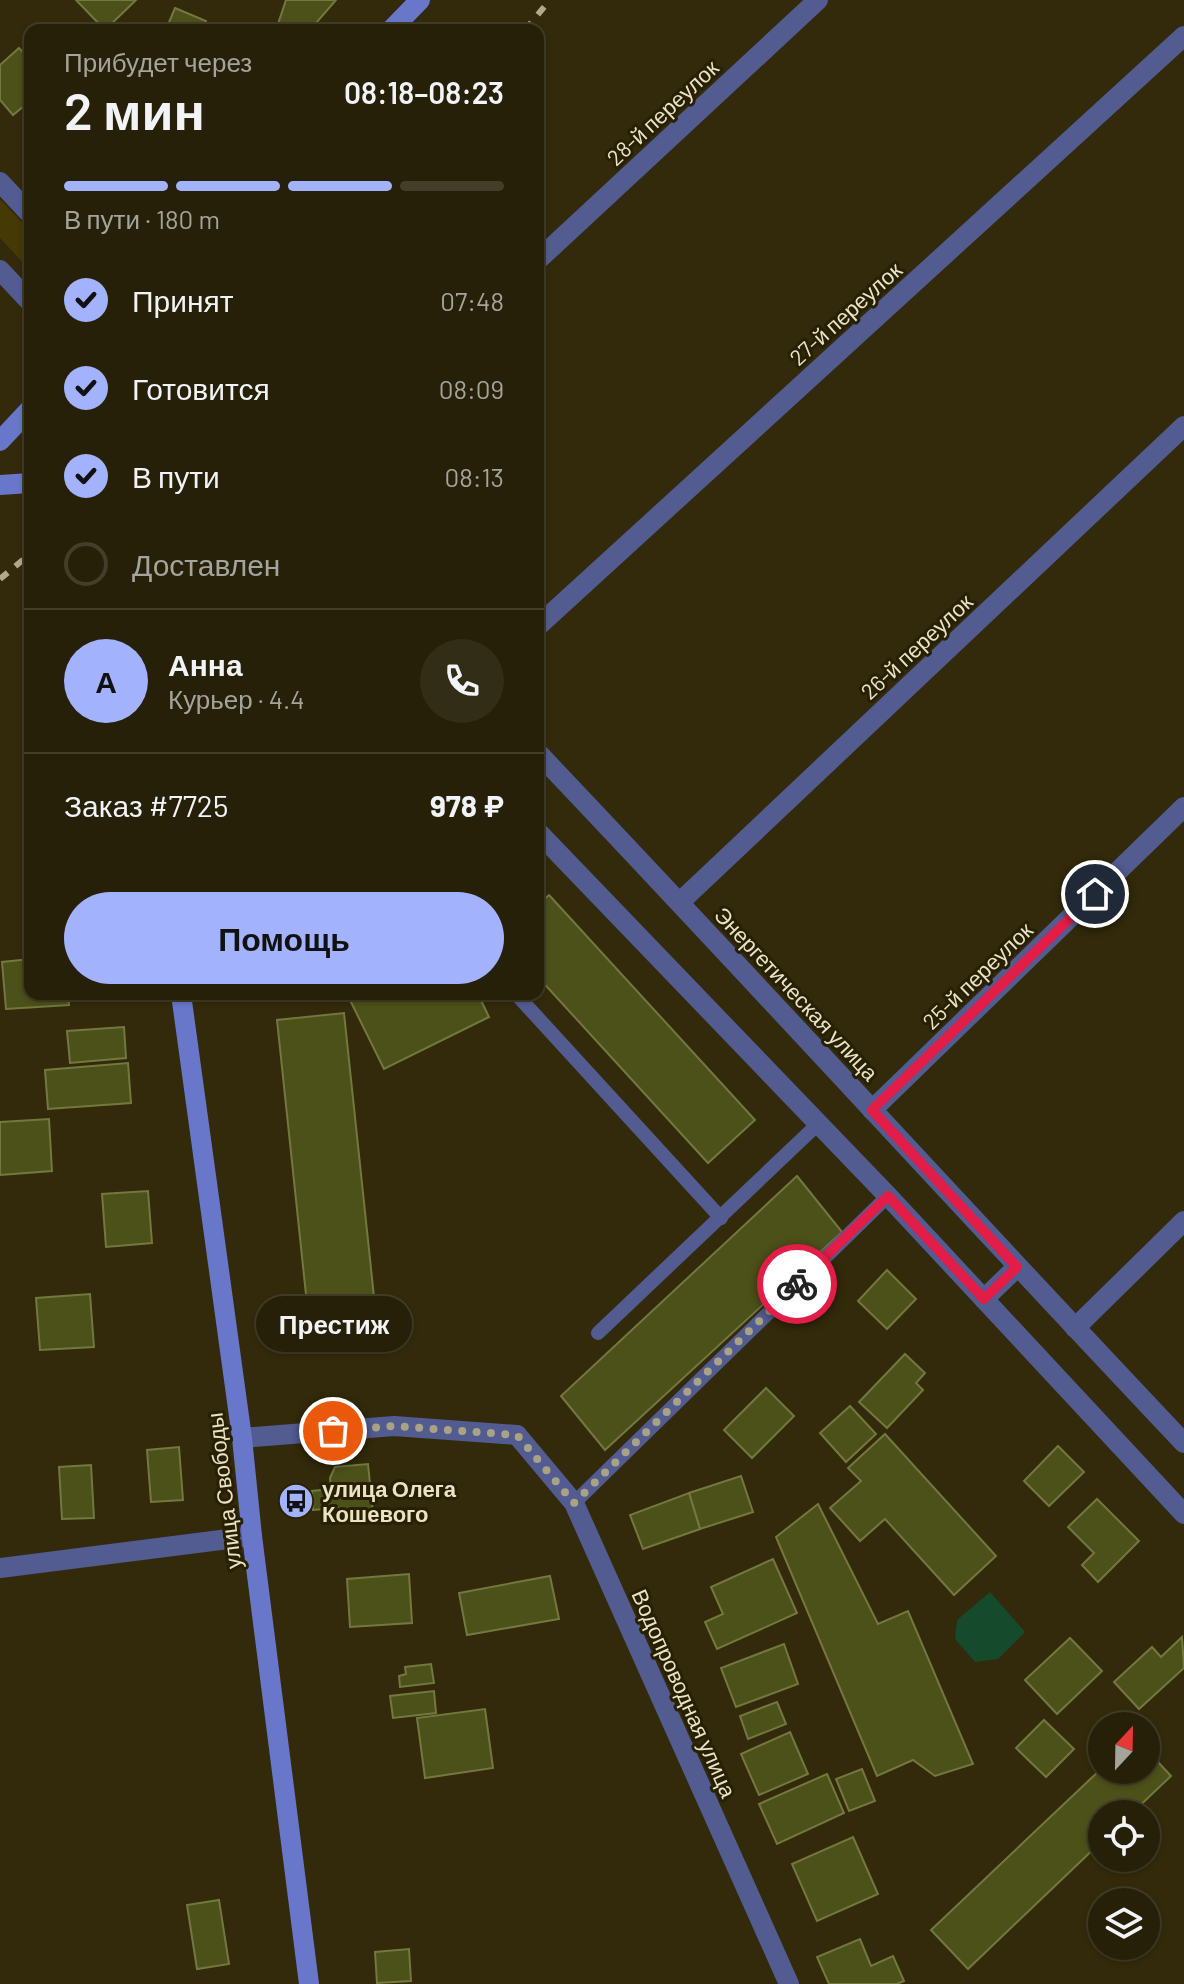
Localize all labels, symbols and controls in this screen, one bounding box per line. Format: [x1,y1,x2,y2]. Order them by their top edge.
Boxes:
text: Прибудет через [64,46,252,77]
street label: 28-й переулок [601,54,724,171]
text: 08:18–08:23 [344,74,504,110]
text: 2 мин [64,78,205,140]
text: В пути · 180 m [64,203,220,234]
street label: 27-й переулок [784,256,907,371]
icon: check [64,278,108,322]
text: Принят [132,282,234,318]
text: 07:48 [440,285,504,316]
icon: check [64,366,108,410]
text: Готовится [132,370,270,406]
text: 08:09 [439,373,504,404]
icon: check [64,454,108,498]
text: В пути [132,458,220,494]
text: 08:13 [444,461,504,492]
text: Доставлен [132,546,280,582]
street label: 26-й переулок [855,588,978,705]
button: phone [420,639,504,723]
text: Анна [168,646,243,682]
text: А [95,663,117,699]
text: Курьер · 4.4 [168,683,305,714]
text: Заказ #7725 [64,787,228,823]
text: 978 ₽ [430,787,504,823]
pin [1061,860,1129,928]
icon: home [1073,872,1117,916]
button: Помощь [64,892,504,984]
street label: Энергетическая улица [709,901,885,1086]
street label: 25-й переулок [917,916,1038,1034]
courier [757,1244,837,1324]
icon: bike [775,1262,819,1306]
callout: Престиж [255,1295,411,1351]
text: Престиж [279,1308,389,1339]
pin [299,1397,367,1465]
icon: bag [311,1409,355,1453]
street label: улица Свободы [201,1411,246,1571]
place label: улица Олега Кошевого [322,1475,457,1526]
bus stop icon: улица Олега Кошевого [277,1482,315,1520]
street label: Водопроводная улица [626,1585,743,1802]
north arrow [1088,1712,1160,1784]
map controls [1088,1712,1160,1960]
button: locate [1088,1800,1160,1872]
button: layers [1088,1888,1160,1960]

